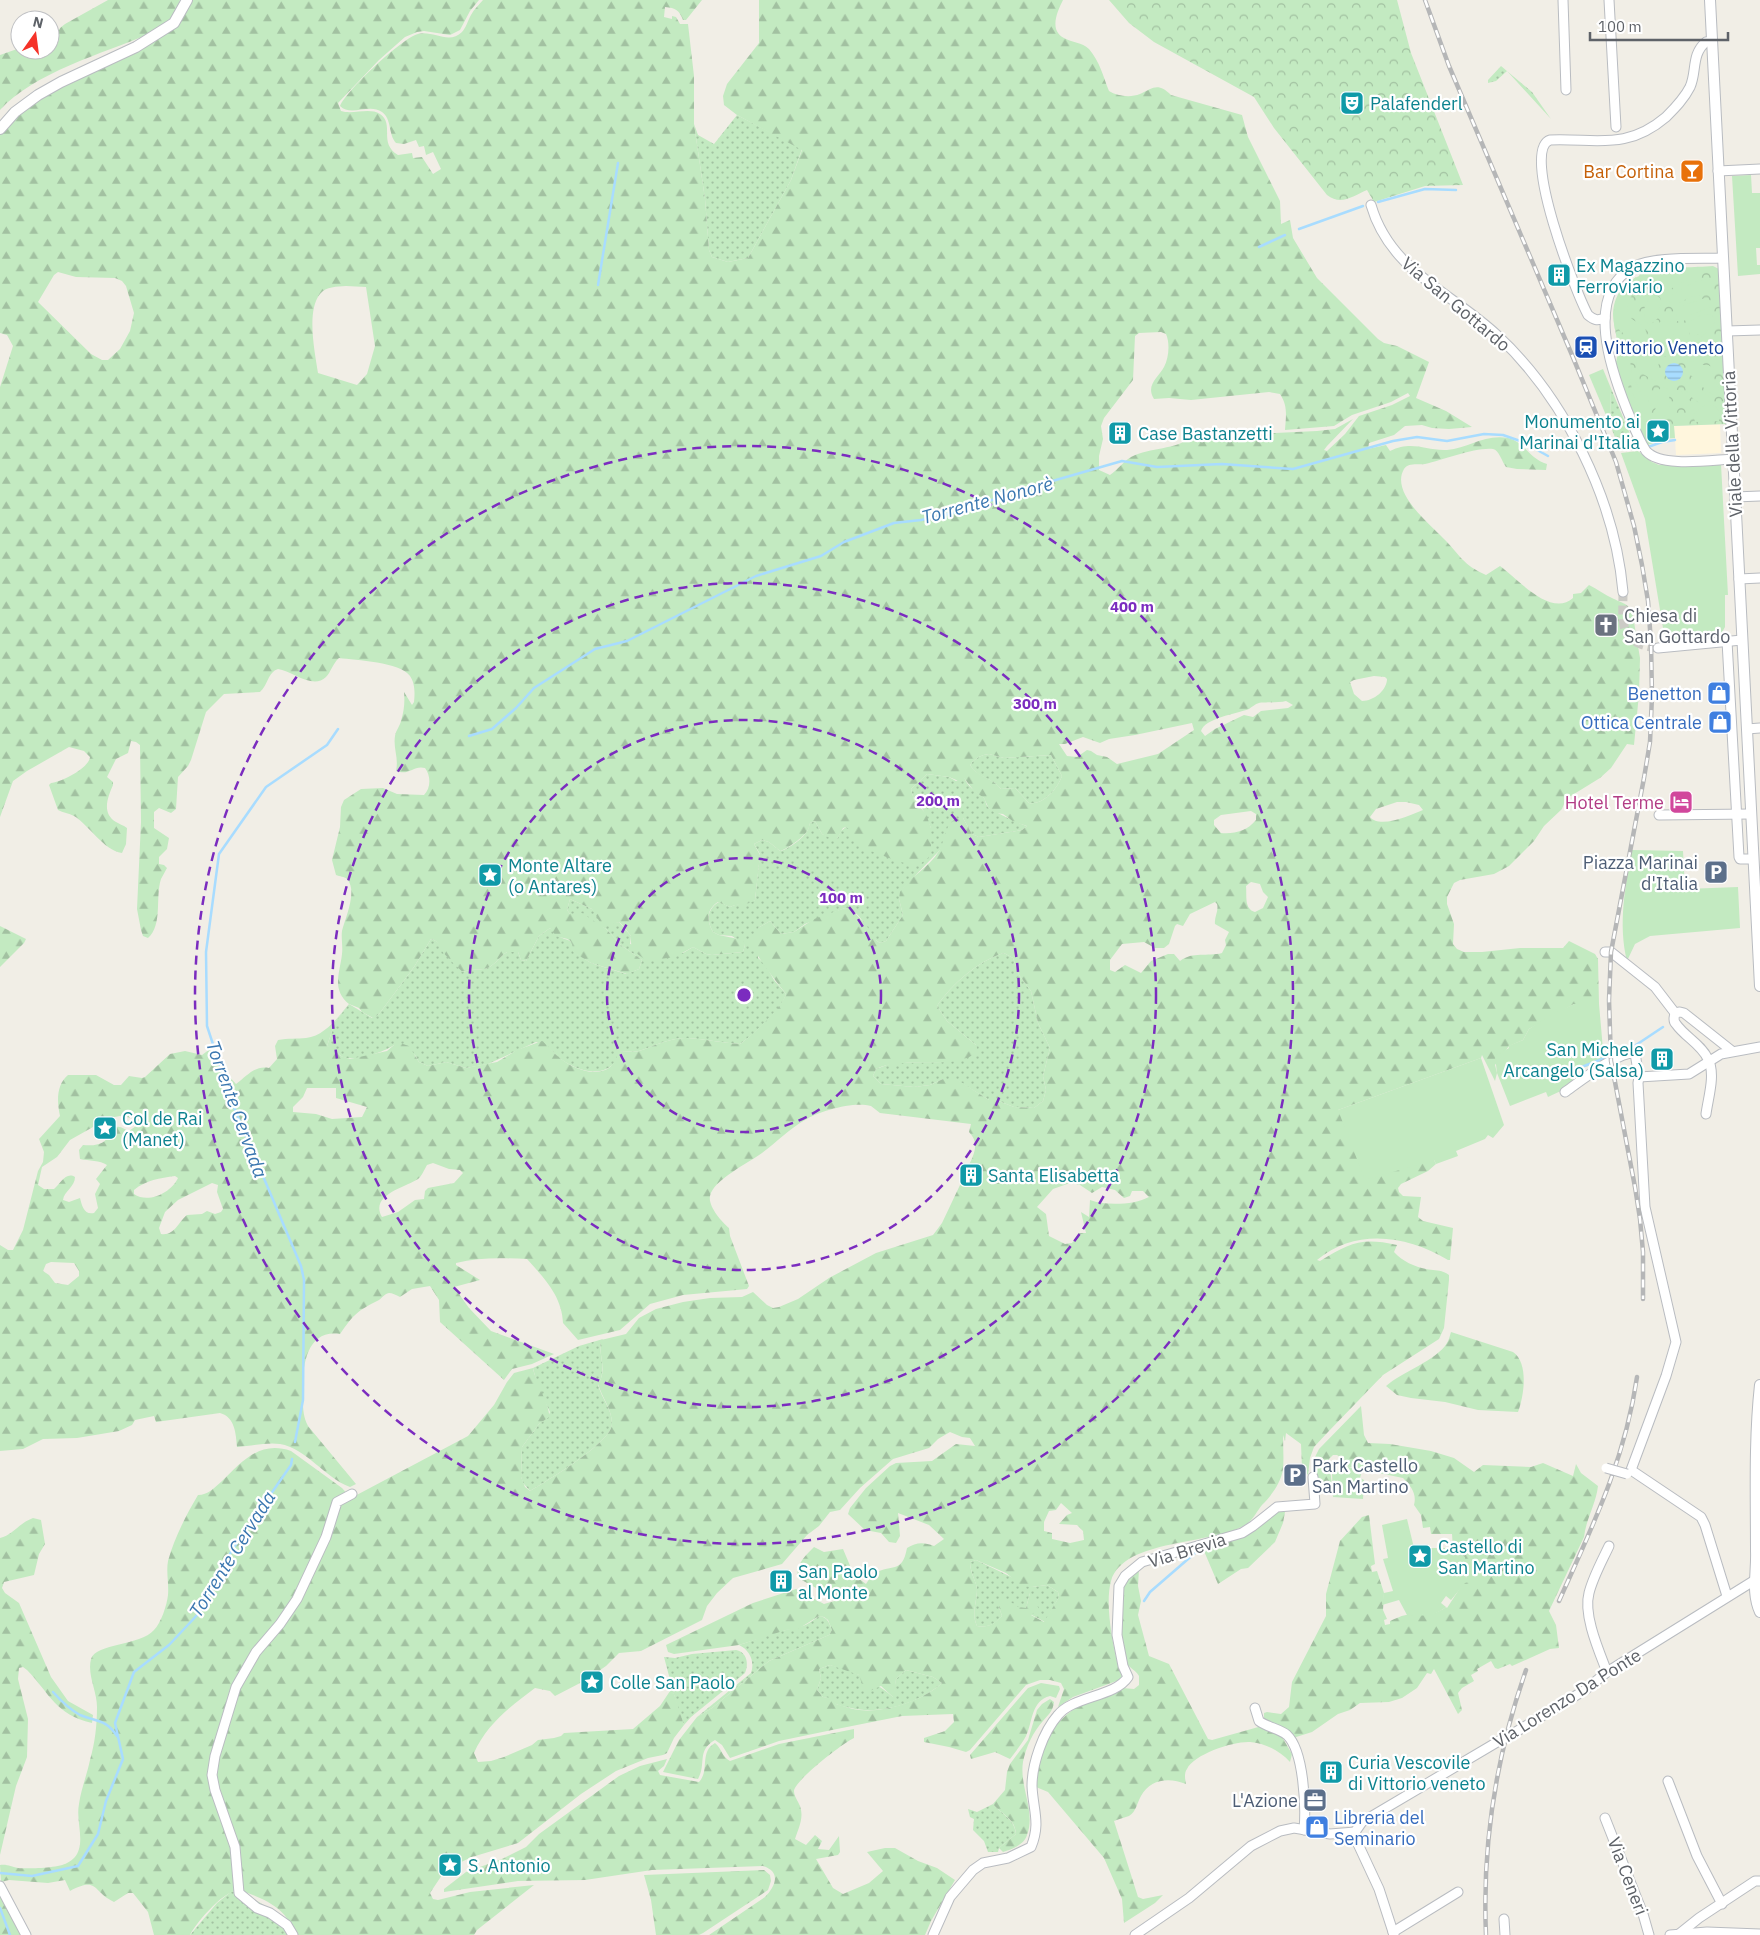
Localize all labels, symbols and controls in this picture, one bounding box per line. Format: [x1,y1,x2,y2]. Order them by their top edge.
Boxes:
north arrow [10,10,60,60]
scale bar [1590,10,1728,42]
text: N [31,12,45,32]
text: 100 m [1598,17,1642,36]
theatre icon: Palafenderl [1339,90,1365,116]
place label: Palafenderl [1370,92,1463,115]
bar icon: Bar Cortina [1679,158,1705,184]
place label: Bar Cortina [1583,160,1674,183]
street label: Via San Gottardo [1397,252,1515,356]
place label: Ex Magazzino Ferroviario [1576,254,1685,298]
building icon: Ex Magazzino Ferroviario [1546,262,1572,288]
station icon: Vittorio Veneto [1573,334,1599,360]
place label: Vittorio Veneto [1604,336,1724,359]
street label: Viale della Vittoria [1717,370,1747,518]
place label: Monumento ai Marinai d'Italia [1519,410,1640,454]
place icon: Monumento ai Marinai d'Italia [1645,418,1671,444]
building icon: Case Bastanzetti [1107,420,1133,446]
place label: Case Bastanzetti [1138,422,1273,445]
water label: Torrente Nonorè [919,471,1056,529]
text: 400 m [1110,597,1154,616]
place label: Chiesa di San Gottardo [1624,604,1730,648]
church icon: Chiesa di San Gottardo [1593,612,1619,638]
shop icon: Benetton [1706,680,1732,706]
place label: Benetton [1628,682,1702,705]
text: 300 m [1013,694,1057,713]
shop icon: Ottica Centrale [1707,709,1733,735]
place label: Ottica Centrale [1581,711,1702,734]
hotel icon: Hotel Terme [1668,789,1694,815]
text: 200 m [916,791,960,810]
place label: Hotel Terme [1565,791,1664,814]
place label: Piazza Marinai d'Italia [1583,851,1698,895]
place label: Monte Altare (o Antares) [508,854,612,898]
parking icon: Piazza Marinai d'Italia [1703,859,1729,885]
place icon: Monte Altare (o Antares) [477,862,503,888]
text: 100 m [819,888,863,907]
centre of rings [735,986,753,1004]
water label: Torrente Cervada [201,1037,273,1181]
place label: San Michele Arcangelo (Salsa) [1503,1038,1644,1082]
building icon: San Michele Arcangelo (Salsa) [1649,1046,1675,1072]
place label: Col de Rai (Manet) [122,1107,202,1151]
place icon: Col de Rai (Manet) [92,1115,118,1141]
building icon: Santa Elisabetta [958,1162,984,1188]
place label: Santa Elisabetta [988,1164,1120,1187]
place label: Park Castello San Martino [1312,1454,1418,1498]
parking icon: Park Castello San Martino [1282,1462,1308,1488]
water label: Torrente Cervada [183,1486,281,1622]
street label: Via Brevia [1145,1527,1229,1573]
place label: Castello di San Martino [1438,1535,1535,1579]
place icon: Castello di San Martino [1407,1543,1433,1569]
place label: San Paolo al Monte [798,1560,878,1604]
building icon: San Paolo al Monte [768,1568,794,1594]
street label: Via Lorenzo Da Ponte [1489,1643,1645,1753]
place icon: Colle San Paolo [579,1669,605,1695]
place label: Colle San Paolo [610,1671,735,1694]
place label: Curia Vescovile di Vittorio veneto [1348,1751,1486,1795]
building icon: Curia Vescovile di Vittorio veneto [1318,1759,1344,1785]
office icon: L'Azione [1302,1787,1328,1813]
place label: L'Azione [1232,1789,1298,1812]
place label: Libreria del Seminario [1334,1806,1425,1850]
shop icon: Libreria del Seminario [1304,1814,1330,1840]
street label: Via Ceneri [1603,1834,1653,1918]
place icon: S. Antonio [437,1852,463,1878]
place label: S. Antonio [468,1854,551,1877]

